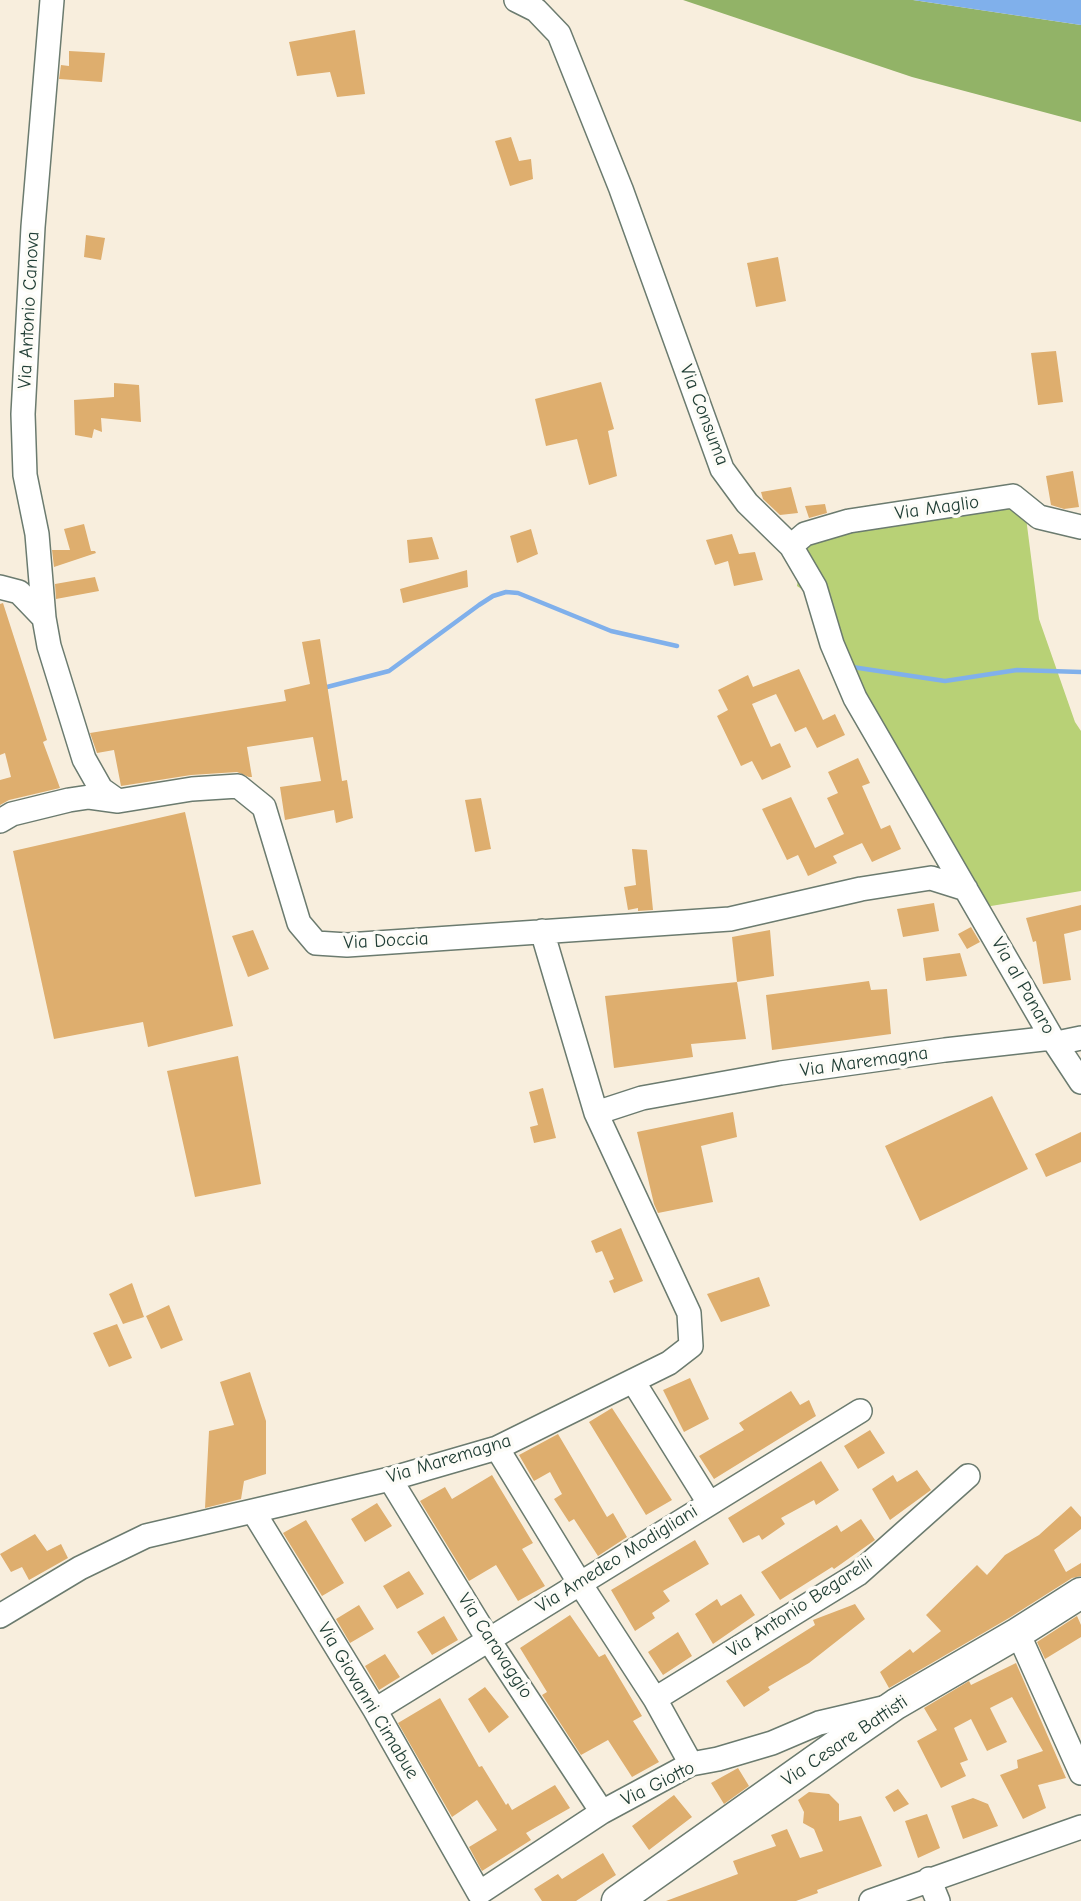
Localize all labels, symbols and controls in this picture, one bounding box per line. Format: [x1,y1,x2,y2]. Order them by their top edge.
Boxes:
street label: Via Antonio Canova [13,231,45,389]
street label: Via Consuma [674,361,734,469]
street label: Via Maglio [893,491,981,525]
street label: Via Doccia [343,927,429,955]
street label: Via al Panaro [986,933,1060,1039]
street label: Via Maremagna [799,1042,929,1082]
street label: Via Maremagna [384,1429,514,1489]
street label: Via Amedeo Modigliani [532,1500,702,1618]
street label: Via Antonio Begarelli [723,1551,877,1663]
street label: Via Caravaggio [452,1589,538,1703]
street label: Via Giovanni Cimabue [312,1619,424,1783]
street label: Via Cesare Battisti [778,1690,912,1792]
street label: Via Giotto [618,1756,698,1812]

